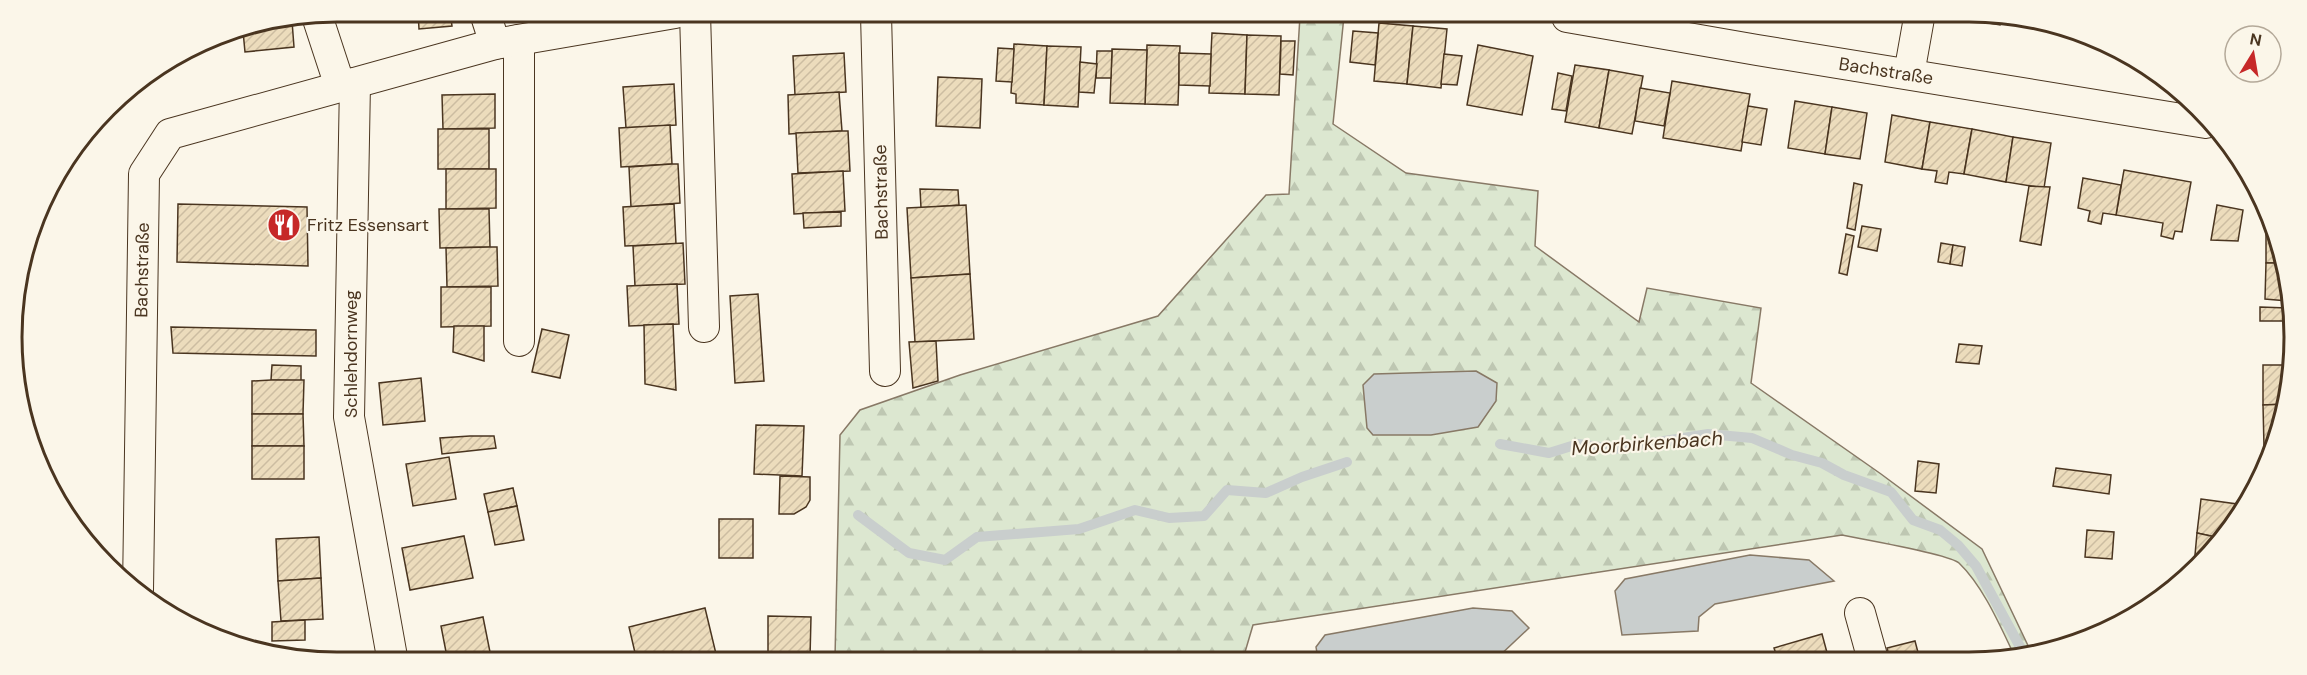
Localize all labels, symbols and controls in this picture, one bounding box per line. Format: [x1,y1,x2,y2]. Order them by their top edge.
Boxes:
north arrow [2223,24,2283,84]
text: N [2248,28,2263,51]
street label: Bachstraße [1837,52,1935,90]
street label: Bachstraße [868,144,894,240]
restaurant icon: Fritz Essensart [266,207,302,243]
place label: Fritz Essensart [307,213,429,237]
street label: Bachstraße [129,222,155,318]
street label: Schlehdornweg [339,290,363,418]
water label: Moorbirkenbach [1570,425,1724,461]

